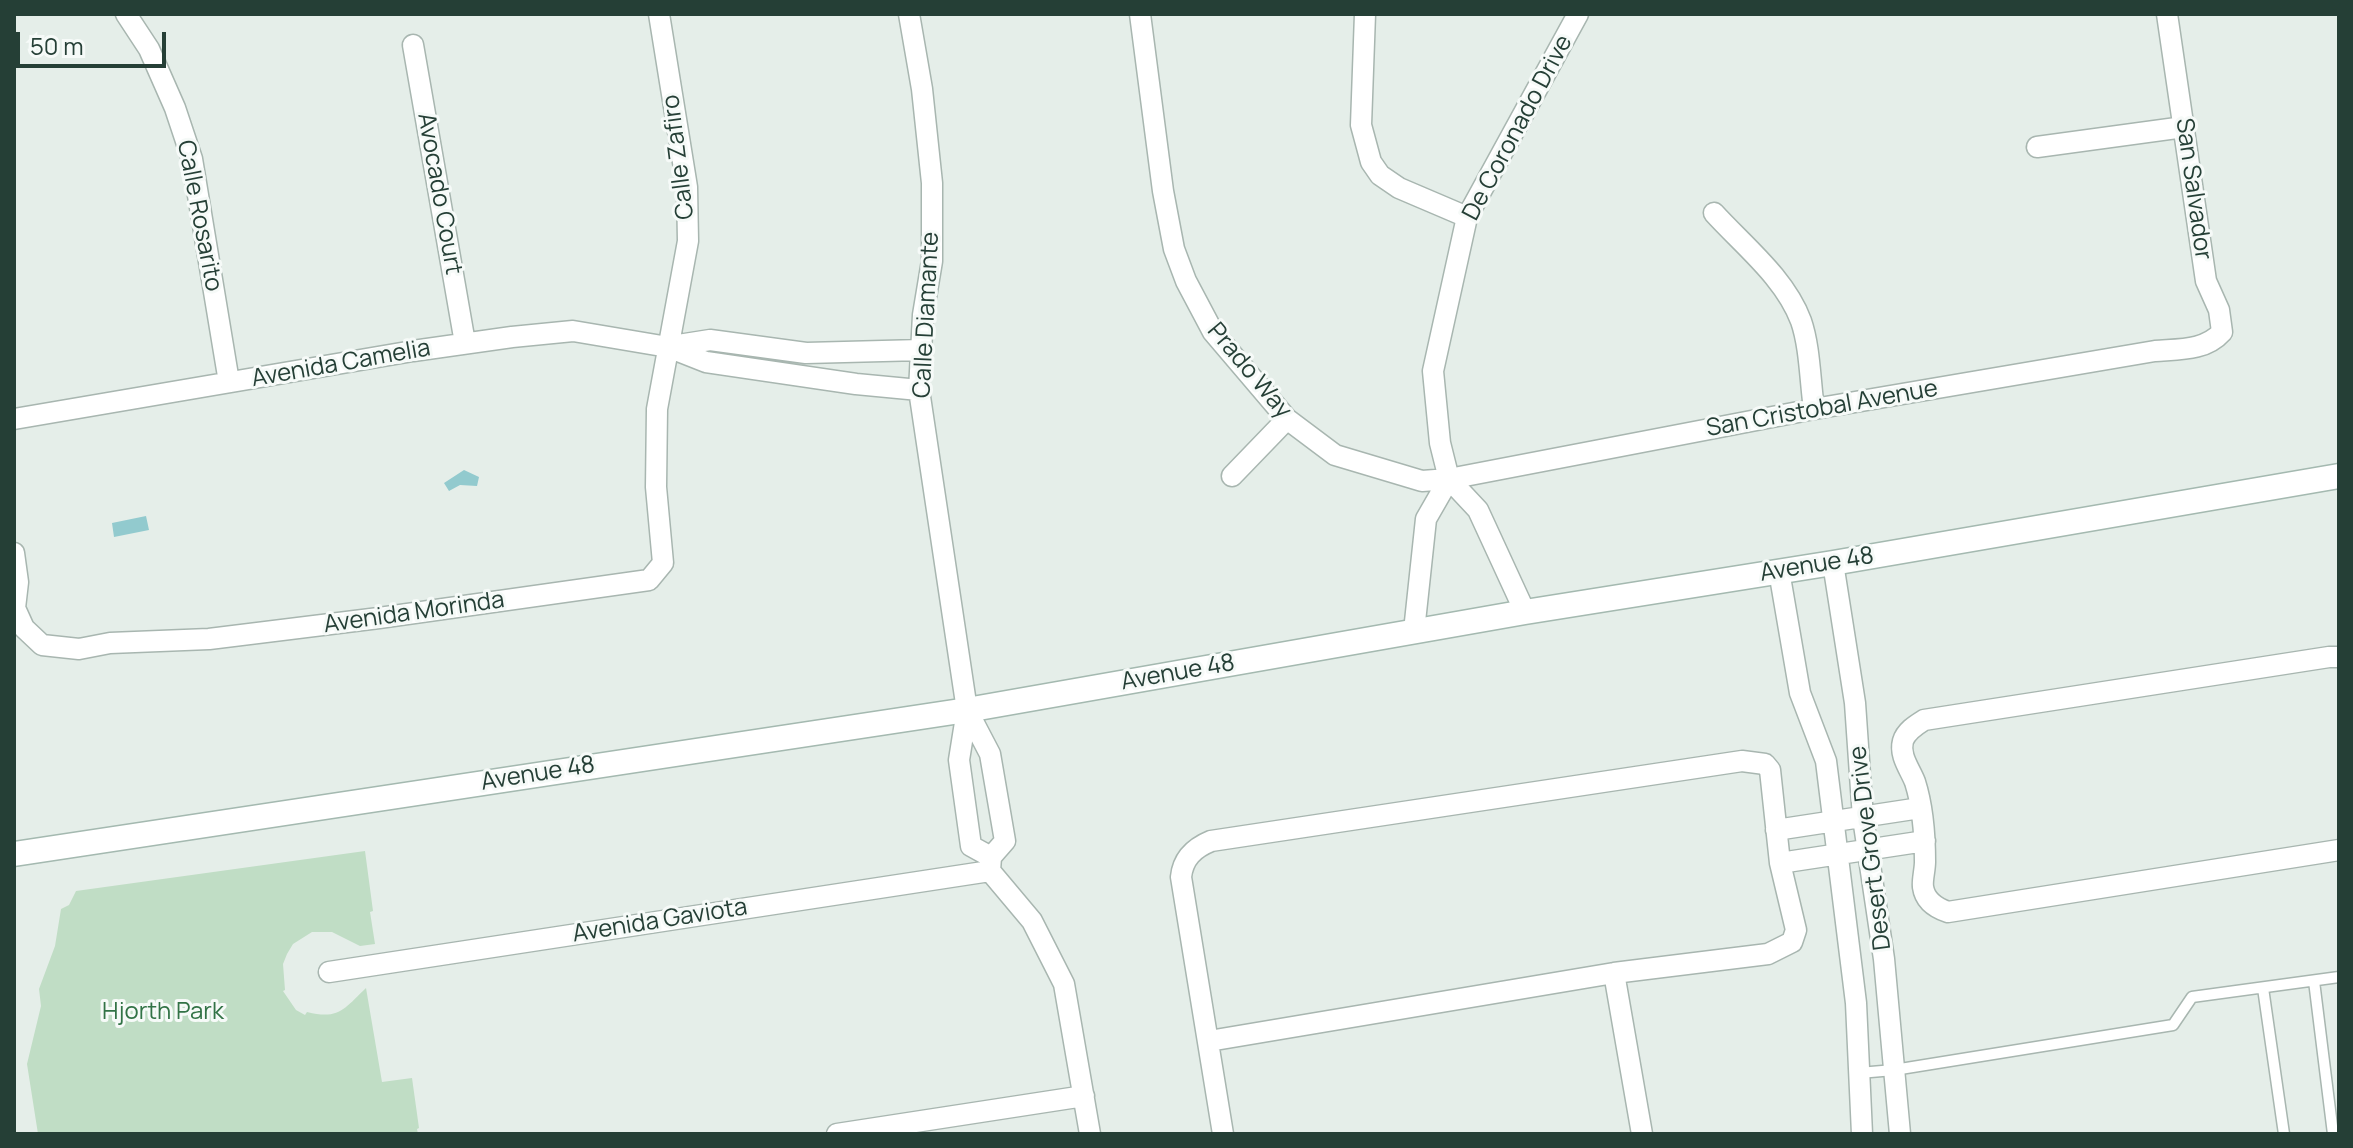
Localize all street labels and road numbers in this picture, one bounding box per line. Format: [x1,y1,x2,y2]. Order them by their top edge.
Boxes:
street label: De Coronado Drive [1457,30,1579,226]
street label: Calle Zafiro [657,93,701,221]
street label: Avocado Court [411,111,467,277]
street label: San Salvador [2169,116,2217,262]
street label: Calle Rosarito [170,138,228,294]
street label: Calle Diamante [908,231,946,399]
street label: Prado Way [1201,317,1297,425]
street label: Avenida Camelia [249,334,433,394]
street label: San Cristobal Avenue [1704,374,1940,444]
street label: Avenue 48 [1758,542,1876,588]
street label: Avenida Morinda [322,586,506,640]
street label: Avenue 48 [1119,649,1237,697]
street label: Desert Grove Drive [1844,744,1898,952]
street label: Avenue 48 [479,751,597,797]
street label: Avenida Gaviota [571,893,749,949]

